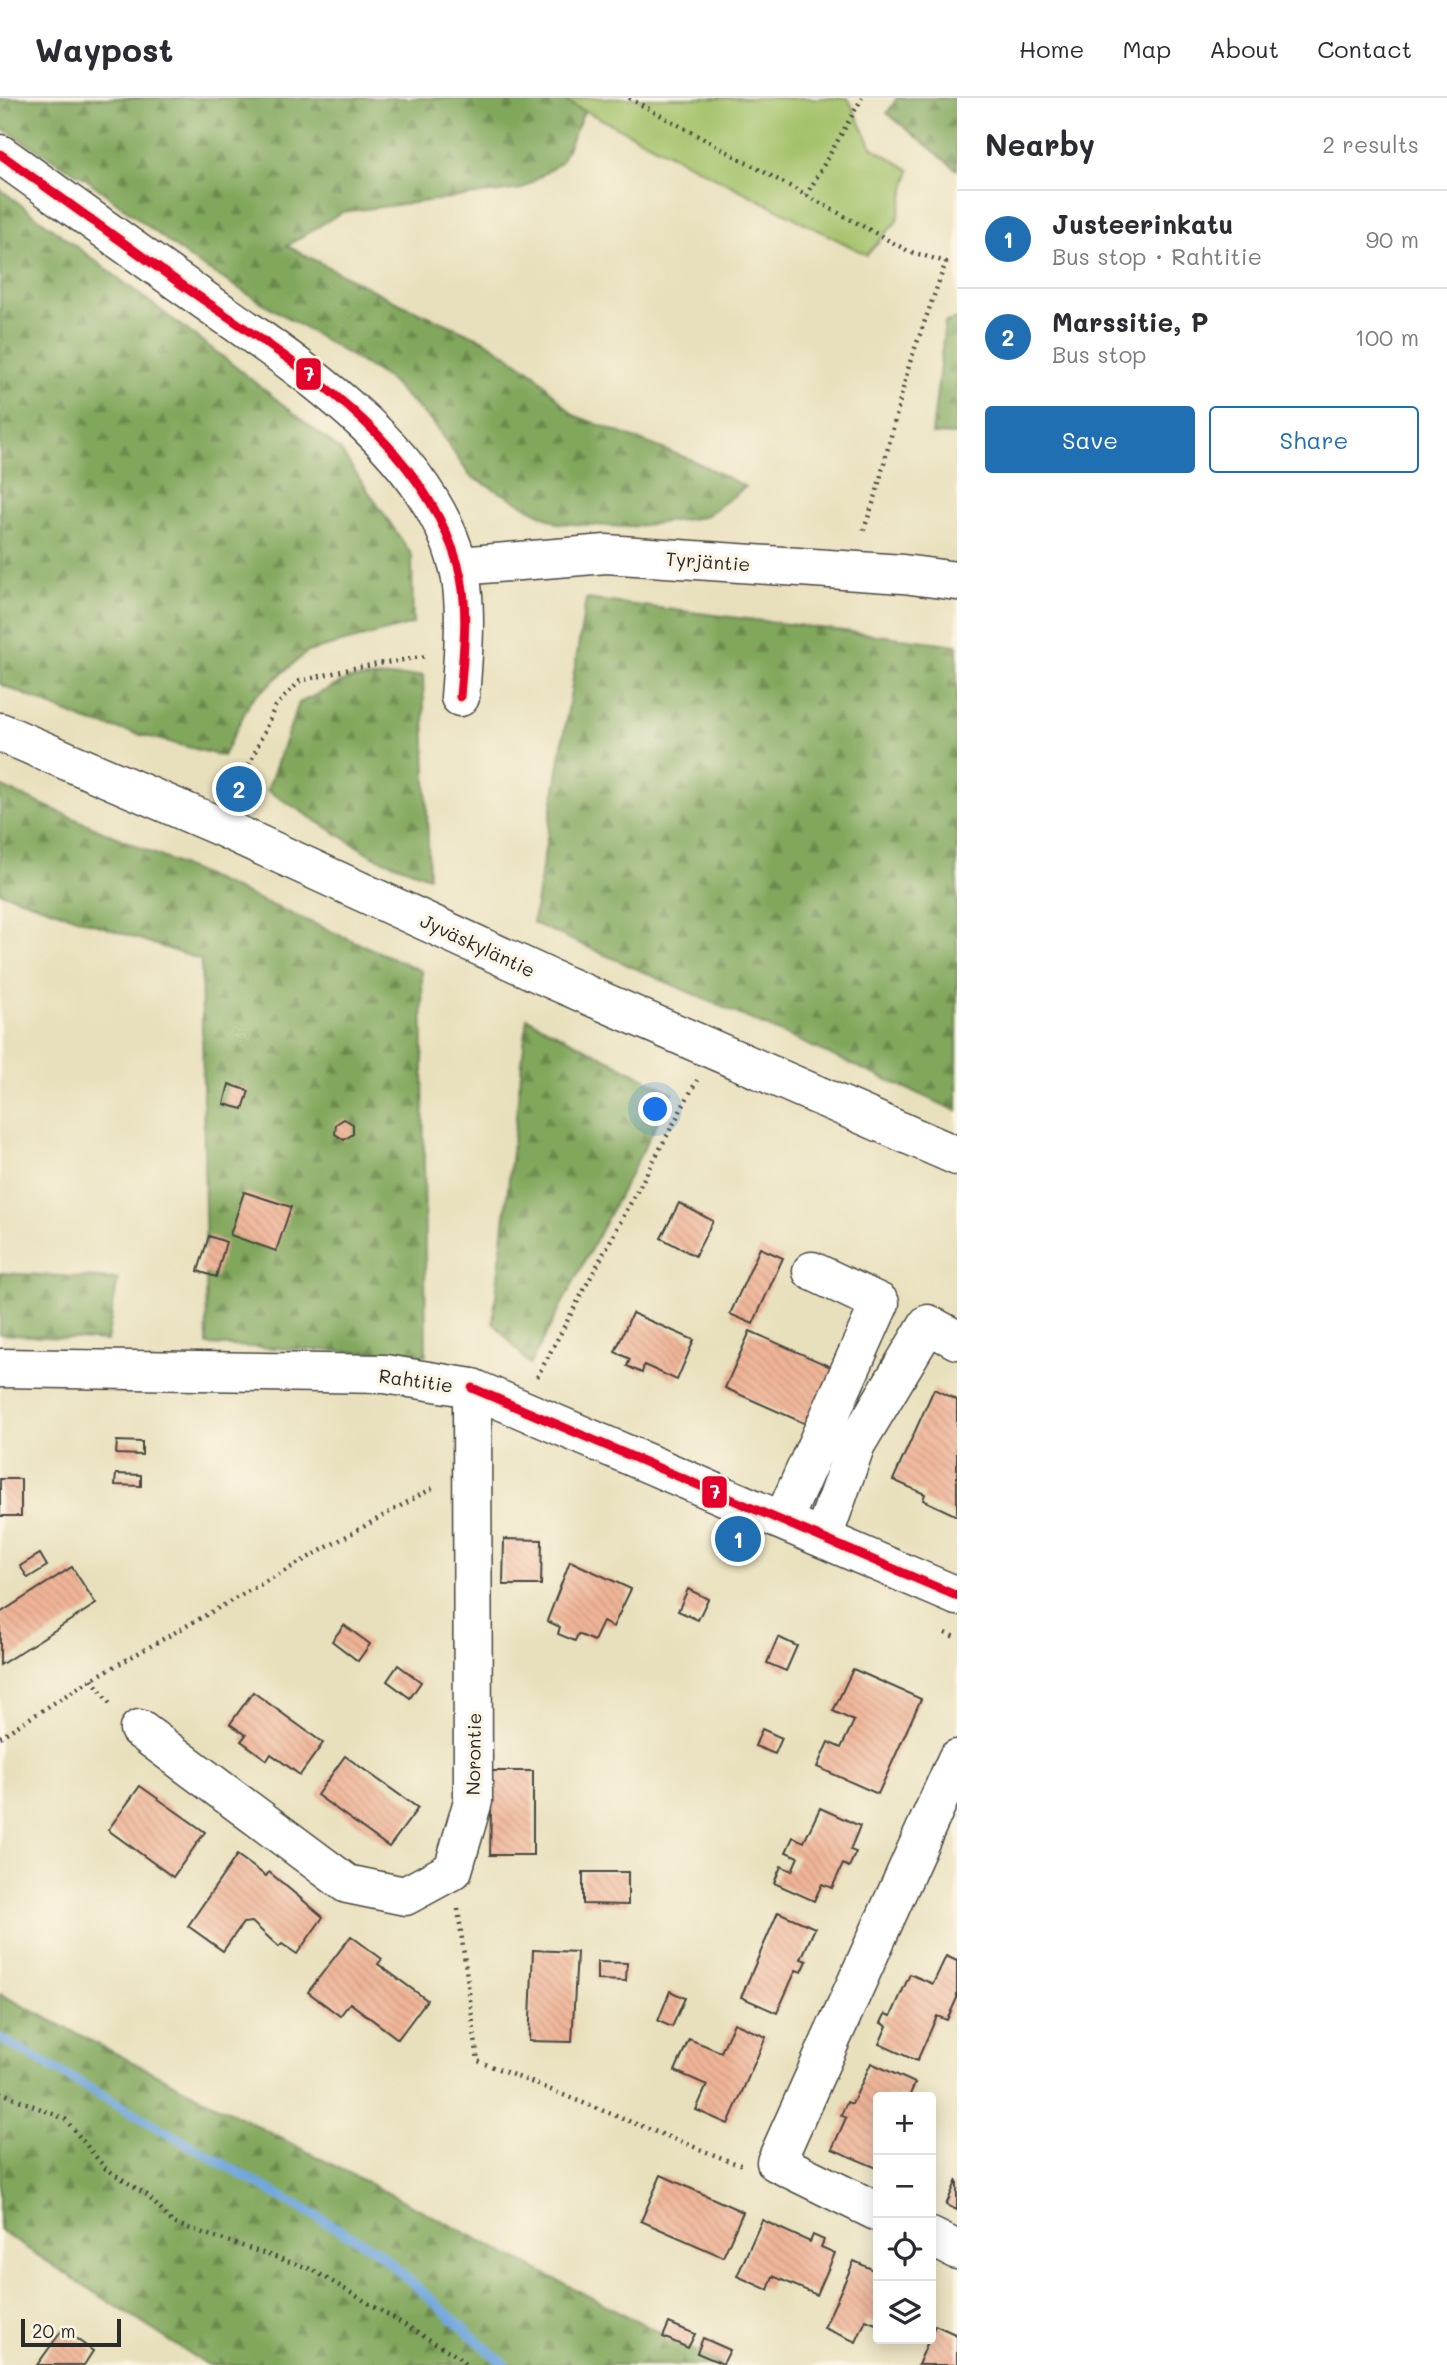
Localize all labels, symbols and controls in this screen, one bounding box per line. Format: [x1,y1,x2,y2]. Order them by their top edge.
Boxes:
text: Waypost [35,27,173,70]
text: Home [1019,33,1084,64]
text: Map [1122,33,1171,64]
text: About [1209,33,1279,64]
text: Contact [1317,33,1412,64]
text: Nearby [985,124,1095,164]
text: 2 results [1322,129,1419,159]
text: Justeerinkatu [1052,207,1233,241]
text: 1 [1003,224,1013,254]
text: 90 m [1366,224,1419,254]
text: Bus stop · Rahtitie [1052,241,1262,271]
text: Marssitie, P [1052,305,1208,339]
text: 2 [1002,322,1014,352]
text: 100 m [1355,322,1419,352]
text: Bus stop [1052,339,1147,369]
line badge: 7 [295,357,322,391]
text: 7 [304,361,315,386]
button: Save [985,406,1195,473]
button: Share [1209,406,1419,473]
street label: Tyrjäntie [665,546,751,576]
pin: 2 [216,763,262,815]
street label: Jyväskyläntie [417,908,539,982]
your location [638,1092,672,1126]
street label: Rahtitie [377,1362,455,1398]
line badge: 7 [701,1475,728,1509]
text: 7 [710,1479,721,1504]
pin: 1 [715,1513,761,1565]
street label: Norontie [460,1713,486,1795]
map controls [873,2092,936,2344]
button: + [873,2092,936,2155]
button: − [873,2155,936,2218]
button: locate [873,2218,936,2281]
button: layers [873,2281,936,2344]
scale bar [21,2316,121,2348]
text: 20 m [32,2318,76,2343]

